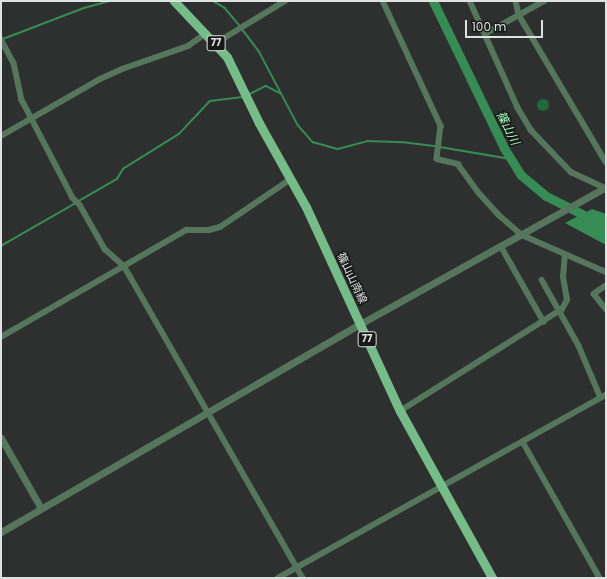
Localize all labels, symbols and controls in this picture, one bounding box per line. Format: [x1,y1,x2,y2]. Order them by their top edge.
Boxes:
scale bar [467,12,545,38]
text: 100 m [472,18,506,35]
road number: 77 [206,35,226,51]
water label: 篠山川 [493,109,523,147]
street label: 篠山山南線 [334,250,370,306]
road number: 77 [357,331,377,347]

